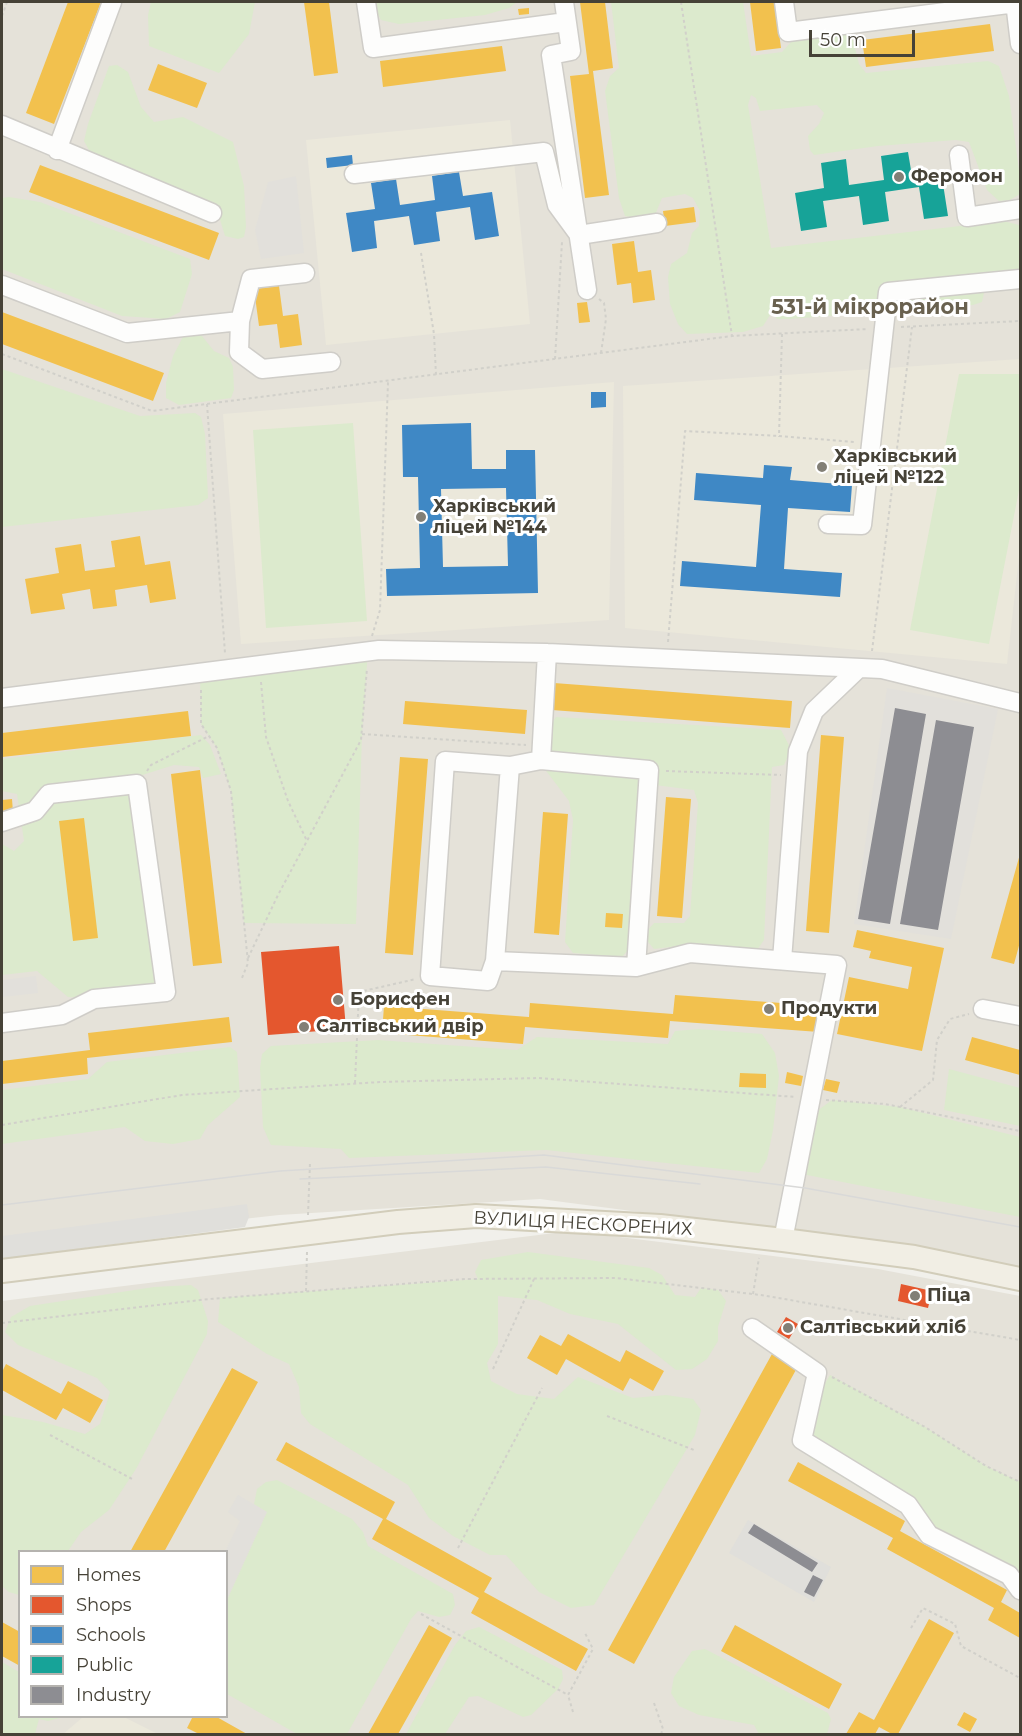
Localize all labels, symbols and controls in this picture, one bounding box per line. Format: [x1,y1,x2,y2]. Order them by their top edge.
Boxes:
scale bar [812,18,918,56]
text: 50 m [820,29,866,51]
place label: Феромон [911,166,1003,188]
marker: Феромон [892,170,906,184]
district label: 531-й мікрорайон [771,295,969,321]
place label: Харківський ліцей №122 [834,446,957,488]
marker: Харківський ліцей №122 [815,460,829,474]
place label: Харківський ліцей №144 [433,496,556,538]
marker: Харківський ліцей №144 [414,510,428,524]
place label: Борисфен [350,989,450,1011]
marker: Борисфен [331,993,345,1007]
place label: Продукти [781,998,877,1020]
marker: Продукти [762,1002,776,1016]
place label: Салтівський двір [316,1016,484,1038]
marker: Салтівський двір [297,1020,311,1034]
street label: ВУЛИЦЯ НЕСКОРЕНИХ [473,1207,693,1241]
place label: Піца [927,1285,971,1307]
marker: Піца [908,1289,922,1303]
place label: Салтівський хліб [800,1317,966,1339]
marker: Салтівський хліб [781,1321,795,1335]
legend [18,1550,228,1718]
text: Homes [76,1564,141,1586]
text: Shops [76,1594,132,1616]
text: Schools [76,1624,145,1646]
text: Public [76,1654,133,1676]
text: Industry [76,1684,151,1706]

